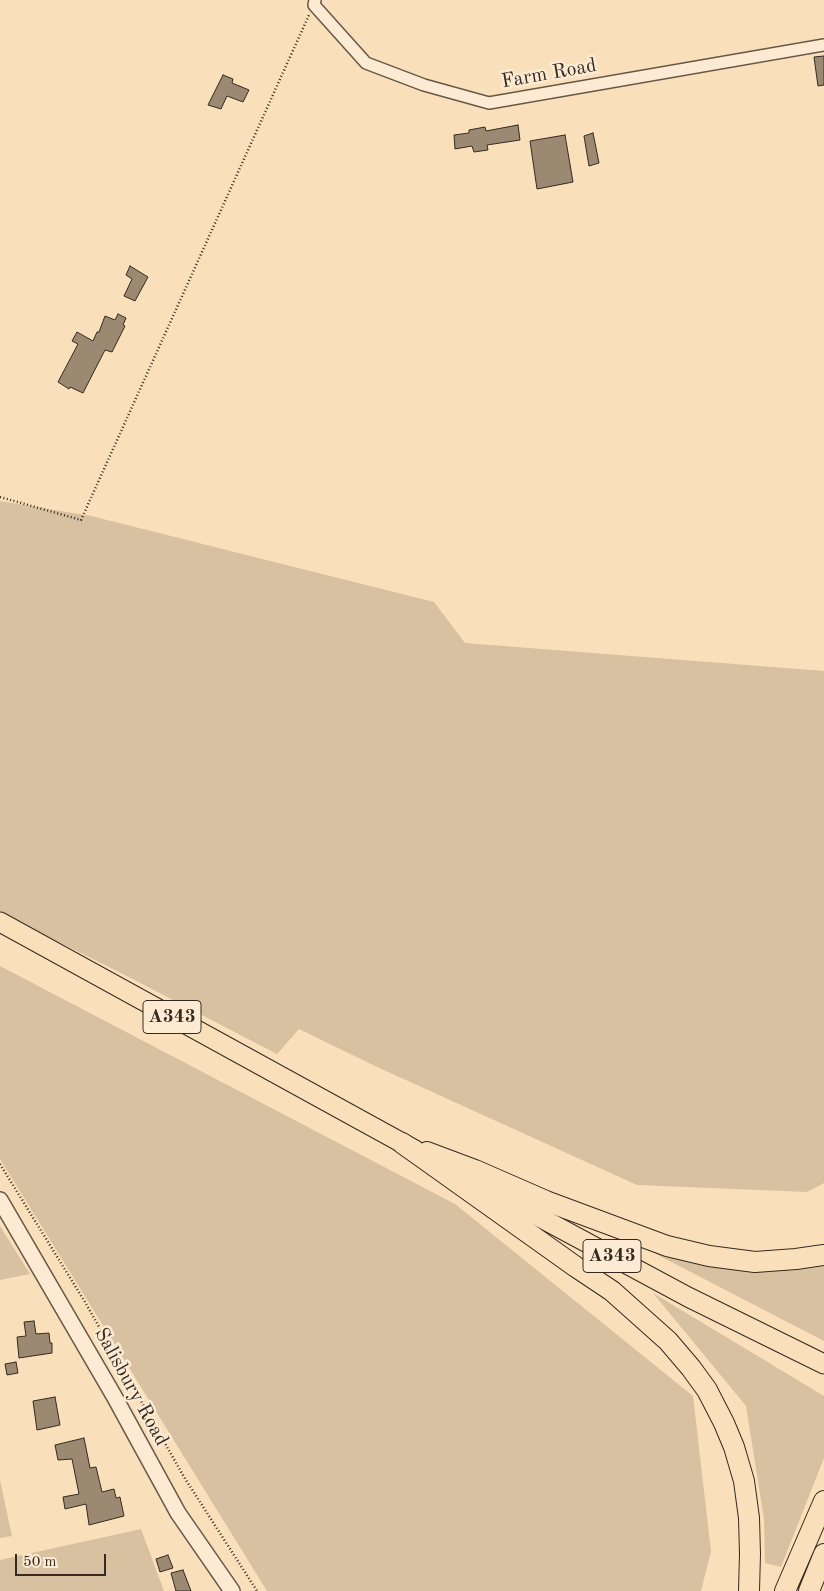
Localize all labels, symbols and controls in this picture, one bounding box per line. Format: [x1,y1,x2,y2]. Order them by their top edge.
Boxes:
street label: Farm Road [499,54,599,94]
road number: A343 [143,1000,201,1034]
road number: A343 [583,1240,641,1272]
street label: Salisbury Road [89,1324,173,1450]
scale bar [18,1544,109,1576]
text: 50 m [23,1555,57,1570]

